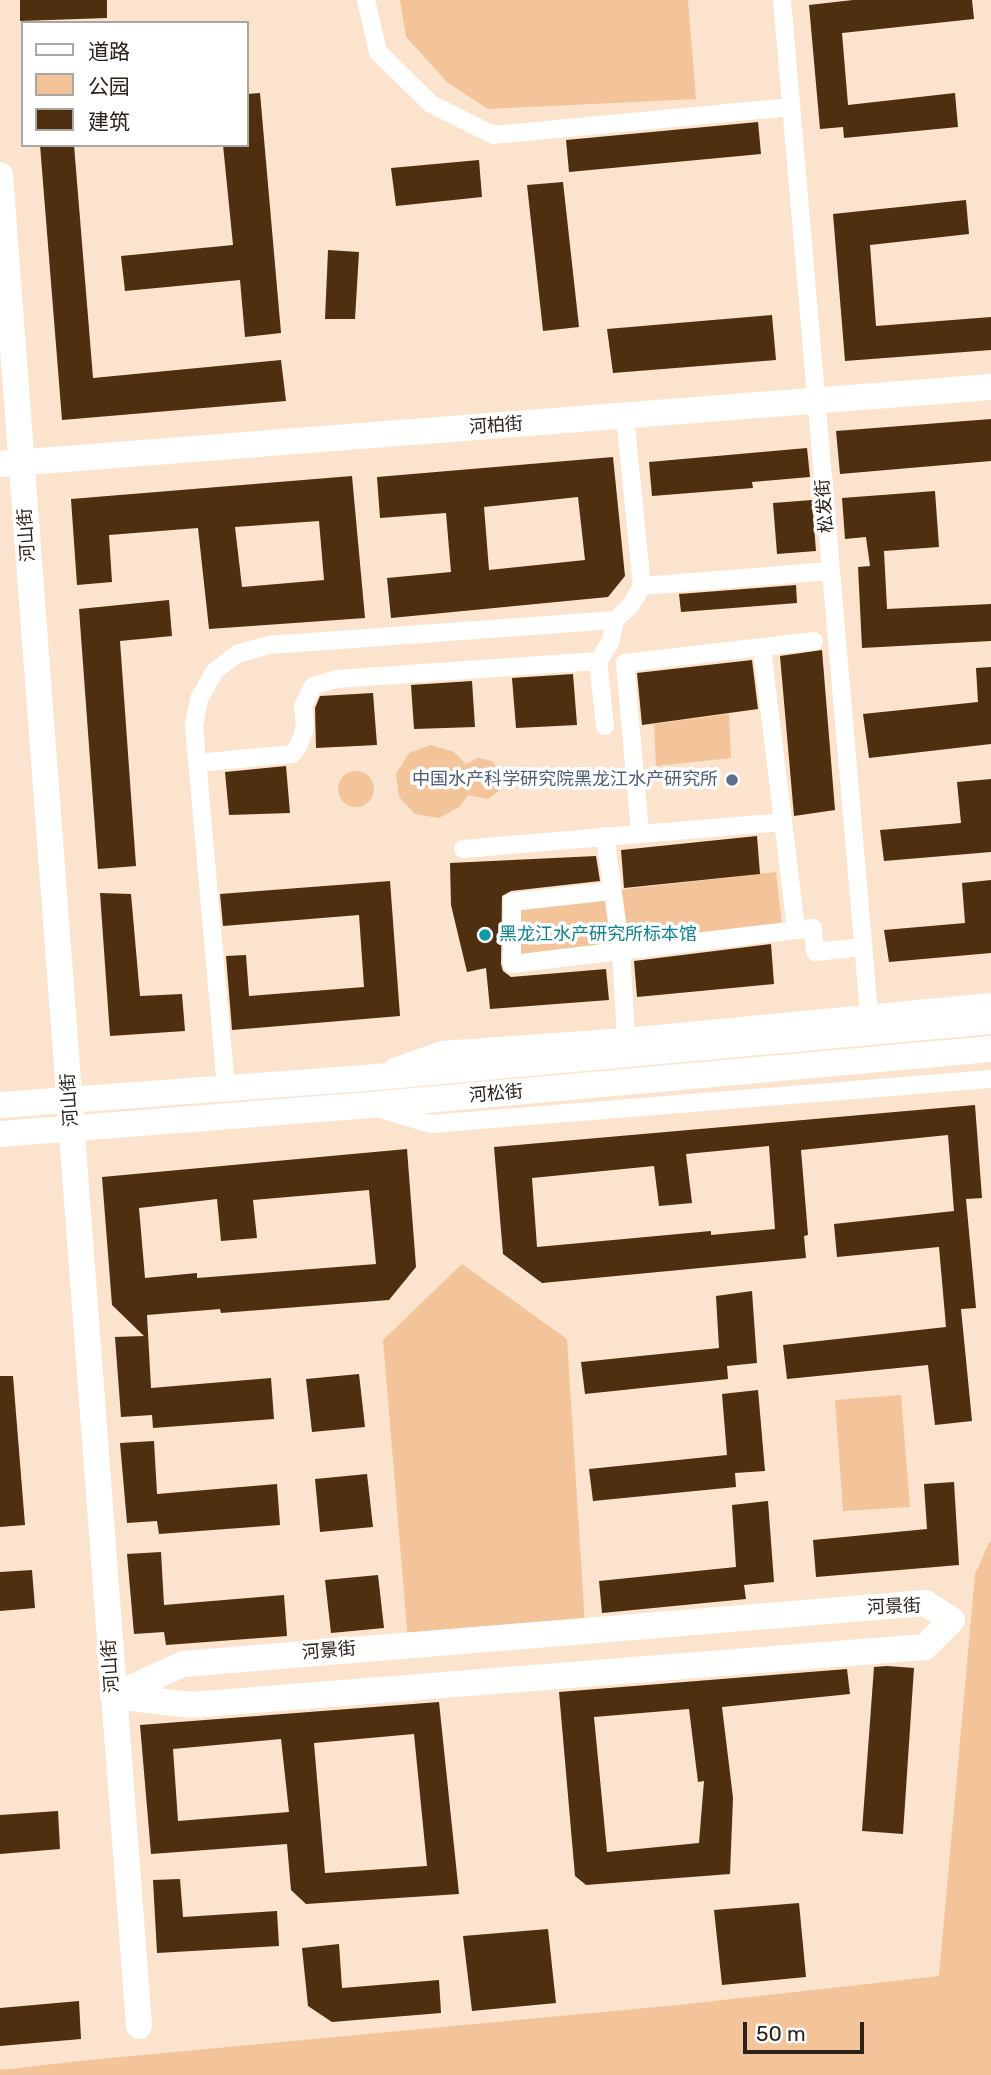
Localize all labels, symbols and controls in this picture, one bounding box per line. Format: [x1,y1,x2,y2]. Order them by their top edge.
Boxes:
legend [21,21,248,147]
text: 道路 [88,39,130,64]
text: 公园 [88,74,130,99]
text: 建筑 [88,109,130,134]
street label: 河柏街 [468,413,524,439]
street label: 松发街 [812,478,838,534]
street label: 河山街 [14,507,40,563]
place label: 中国水产科学研究院黑龙江水产研究所 [412,769,718,791]
marker: 中国水产科学研究院黑龙江水产研究所 [724,772,740,788]
place label: 黑龙江水产研究所标本馆 [499,924,697,946]
marker: 黑龙江水产研究所标本馆 [477,927,493,943]
street label: 河山街 [57,1072,83,1128]
street label: 河松街 [468,1081,524,1107]
street label: 河景街 [867,1595,921,1619]
street label: 河山街 [98,1638,124,1694]
street label: 河景街 [301,1638,357,1664]
scale bar [746,2008,867,2052]
text: 50 m [756,2021,806,2046]

